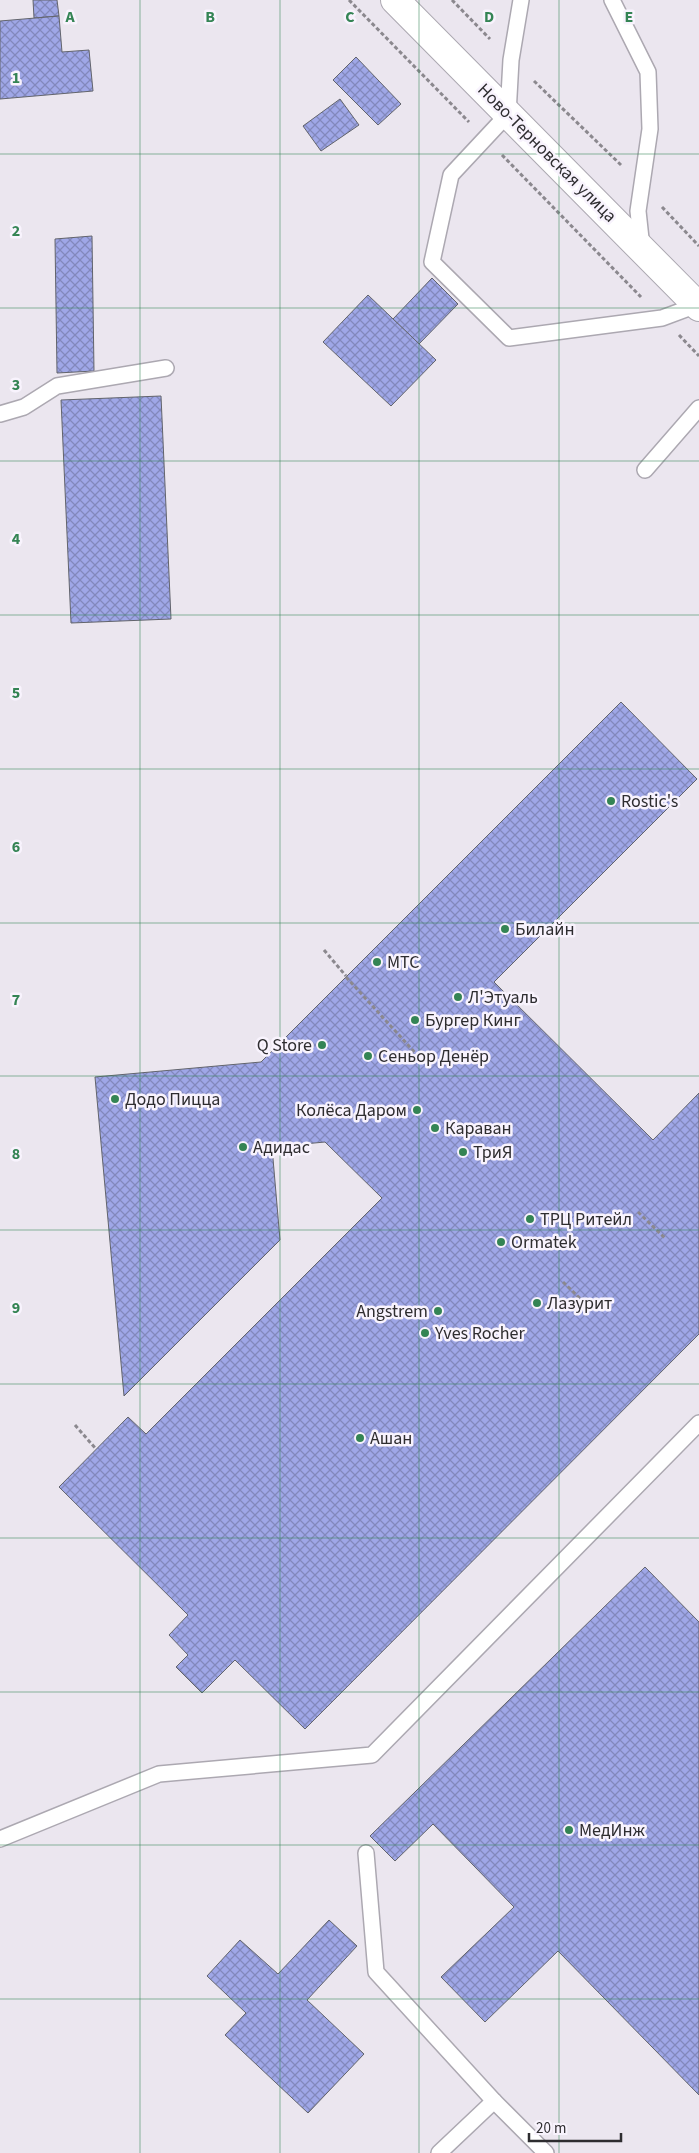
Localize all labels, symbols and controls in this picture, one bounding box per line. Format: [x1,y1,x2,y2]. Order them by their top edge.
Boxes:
text: A [64,6,75,28]
text: B [205,6,215,28]
text: C [345,6,355,28]
text: D [484,6,494,28]
text: E [625,6,633,28]
text: 1 [12,67,20,89]
street label: Ново-Терновская улица [472,78,622,228]
text: 2 [12,220,20,242]
text: 3 [12,374,20,396]
text: 4 [12,528,21,550]
text: 5 [12,682,20,704]
place label: Rostic's [621,789,678,814]
marker: Rostic's [605,795,617,807]
text: 6 [12,836,20,858]
place label: Билайн [515,917,575,942]
marker: Билайн [499,923,511,935]
place label: МТС [387,950,420,975]
marker: МТС [371,956,383,968]
place label: Л'Этуаль [468,985,538,1010]
text: 7 [12,989,20,1011]
marker: Л'Этуаль [452,991,464,1003]
place label: Бургер Кинг [425,1008,521,1033]
marker: Бургер Кинг [409,1014,421,1026]
place label: Q Store [257,1033,312,1058]
marker: Q Store [316,1039,328,1051]
place label: Сеньор Денёр [378,1044,489,1069]
marker: Сеньор Денёр [362,1050,374,1062]
place label: Додо Пицца [125,1087,220,1112]
marker: Додо Пицца [109,1093,121,1105]
place label: Колёса Даром [296,1098,407,1123]
marker: Колёса Даром [411,1104,423,1116]
place label: Караван [445,1116,512,1141]
marker: Караван [429,1122,441,1134]
place label: Адидас [253,1135,310,1160]
place label: ТриЯ [473,1140,512,1165]
marker: Адидас [237,1141,249,1153]
text: 8 [12,1143,20,1165]
marker: ТриЯ [457,1146,469,1158]
place label: ТРЦ Ритейл [540,1207,632,1232]
marker: ТРЦ Ритейл [524,1213,536,1225]
place label: Ormatek [511,1230,577,1255]
marker: Ormatek [495,1236,507,1248]
place label: Лазурит [547,1291,612,1316]
text: 9 [12,1297,20,1319]
marker: Лазурит [531,1297,543,1309]
place label: Angstrem [356,1299,428,1324]
marker: Angstrem [432,1305,444,1317]
place label: Yves Rocher [434,1321,525,1346]
marker: Yves Rocher [419,1327,431,1339]
place label: Ашан [370,1426,412,1451]
marker: Ашан [354,1432,366,1444]
place label: МедИнж [579,1818,646,1843]
marker: МедИнж [563,1824,575,1836]
scale bar [529,2110,622,2142]
text: 20 m [536,2118,566,2139]

